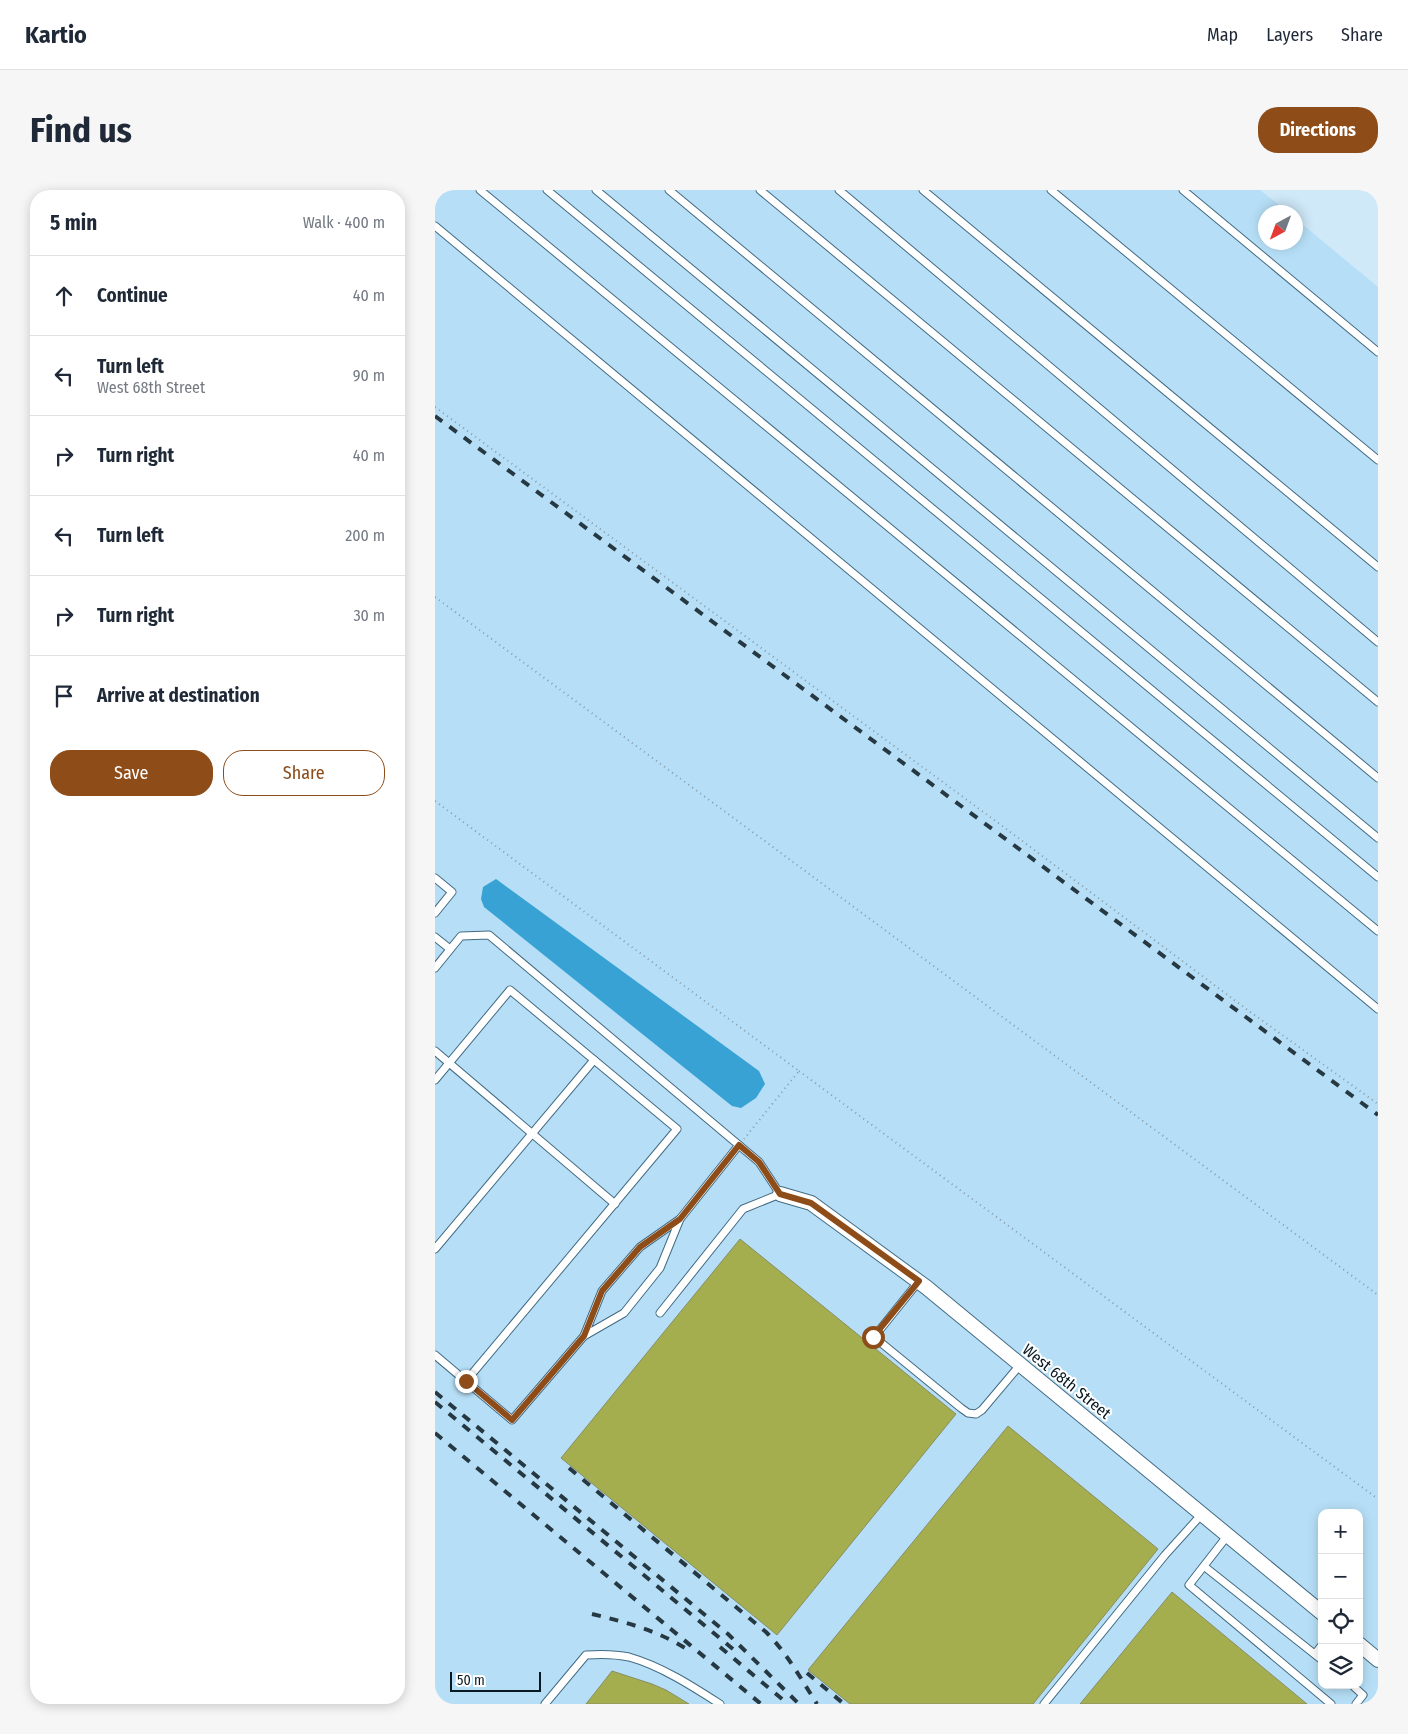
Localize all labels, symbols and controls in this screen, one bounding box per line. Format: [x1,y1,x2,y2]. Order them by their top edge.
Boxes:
text: Kartio [25,21,87,49]
text: Map [1207,24,1238,46]
text: Layers [1266,24,1313,46]
text: Share [1341,24,1383,46]
button: Directions [1258,107,1378,153]
text: Find us [30,109,132,151]
north arrow [1258,205,1303,250]
text: 5 min [50,210,97,236]
text: Walk · 400 m [303,213,385,232]
icon: ahead [50,282,78,310]
text: Continue [97,284,168,307]
text: 40 m [353,286,385,305]
text: Turn left [97,355,164,378]
icon: left [50,362,78,390]
text: 90 m [353,366,385,385]
text: West 68th Street [97,378,205,397]
icon: right [50,442,78,470]
text: Turn right [97,444,174,467]
text: 40 m [353,446,385,465]
icon: left [50,522,78,550]
text: Turn left [97,524,164,547]
text: 200 m [345,526,385,545]
icon: right [50,602,78,630]
text: Turn right [97,604,174,627]
text: 30 m [353,606,385,625]
icon: arrive [50,682,78,710]
text: Arrive at destination [97,684,260,707]
button: Save [50,750,213,796]
button: Share [223,750,385,796]
route start [862,1326,885,1349]
street label: West 68th Street [1019,1340,1115,1423]
route end [455,1370,478,1393]
map controls [1318,1509,1363,1689]
button: + [1318,1509,1363,1554]
button: − [1318,1554,1363,1599]
button: locate [1318,1599,1363,1644]
button: layers [1318,1644,1363,1689]
scale bar [450,1669,541,1692]
text: 50 m [457,1672,485,1689]

